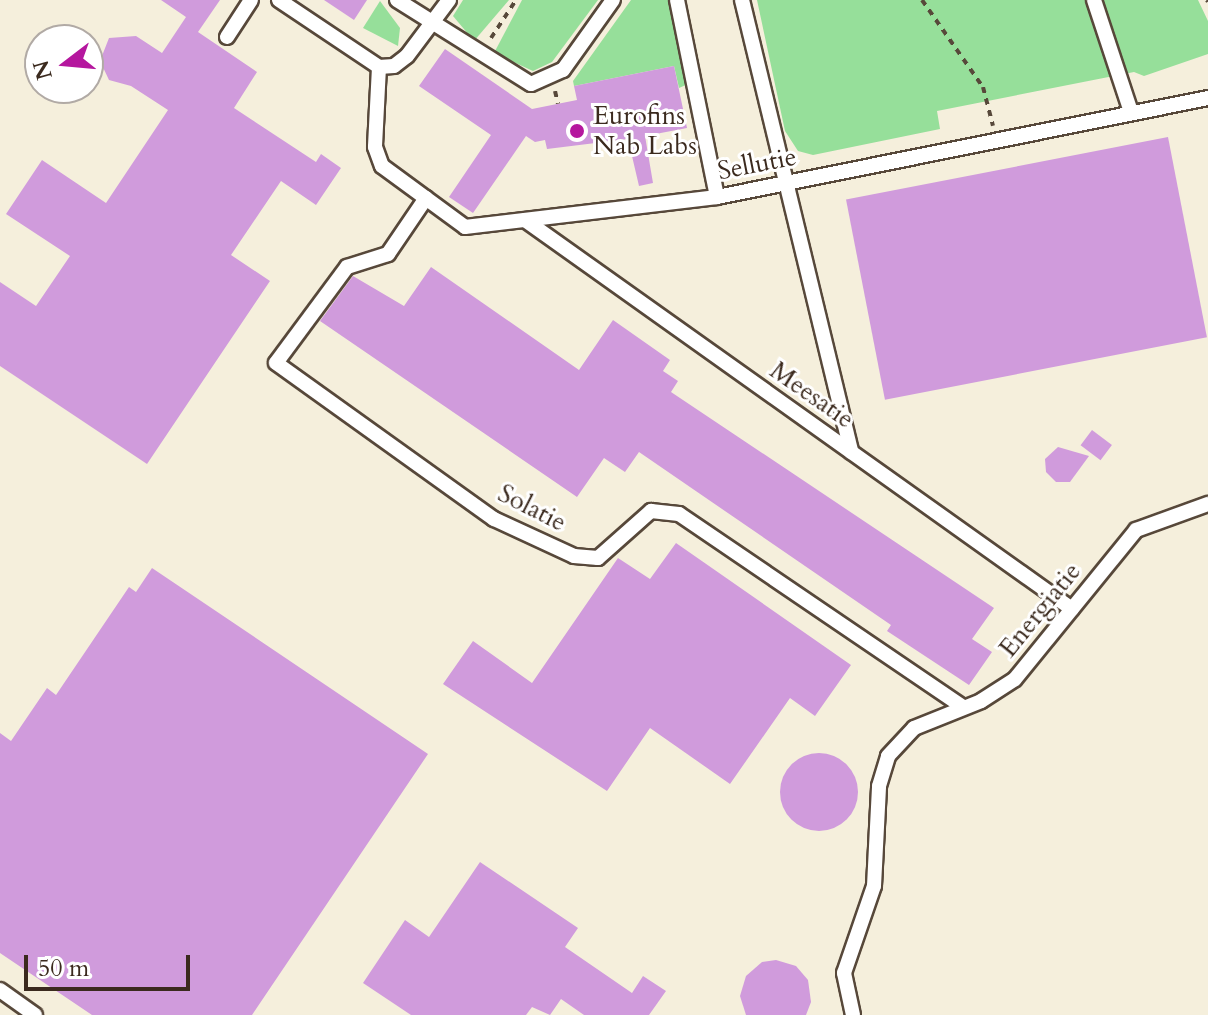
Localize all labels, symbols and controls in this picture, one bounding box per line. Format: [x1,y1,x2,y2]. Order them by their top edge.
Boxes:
north arrow [24,24,104,104]
text: N [26,57,60,83]
place label: Eurofins Nab Labs [593,100,697,162]
marker: Eurofins Nab Labs [568,122,586,140]
street label: Sellutie [715,141,799,187]
street label: Meesatie [764,355,860,435]
street label: Solatie [493,478,571,538]
street label: Energiatie [992,556,1088,664]
scale bar [28,939,194,989]
text: 50 m [38,952,89,985]

